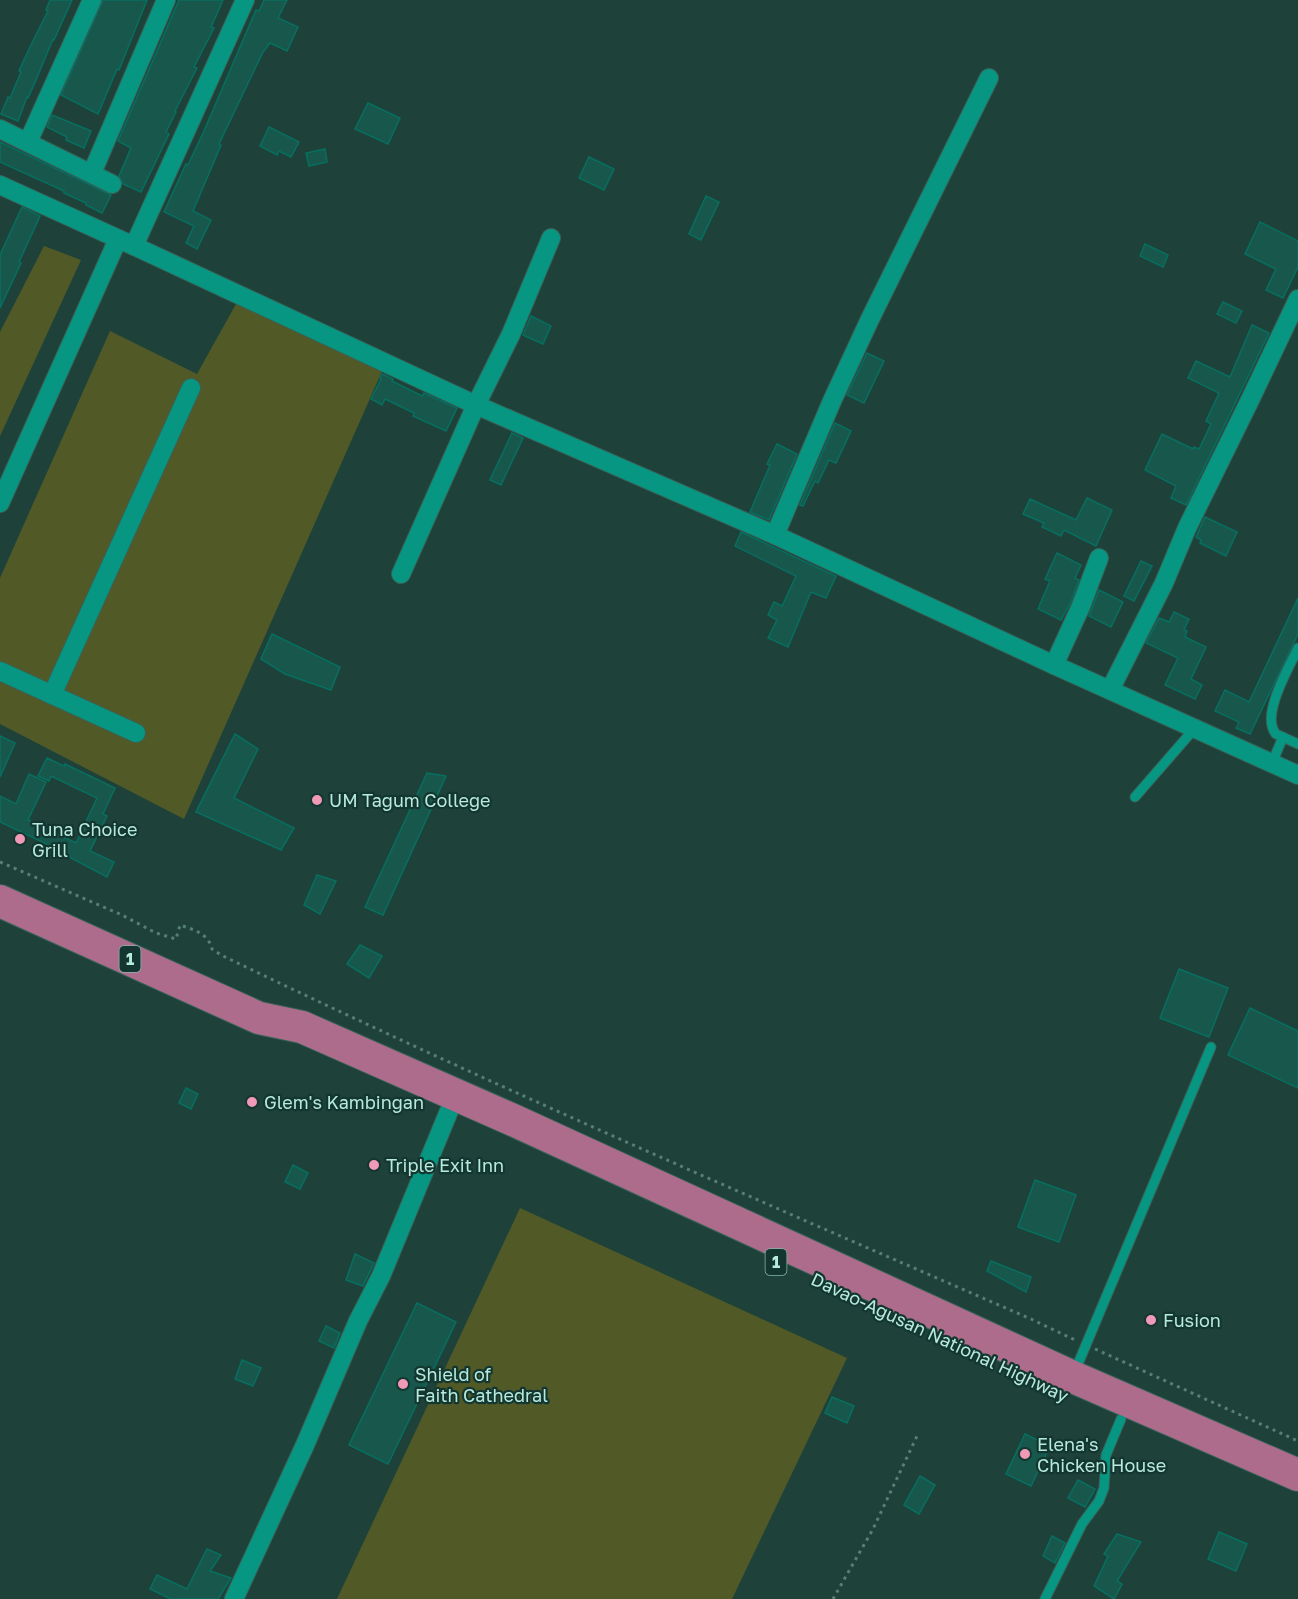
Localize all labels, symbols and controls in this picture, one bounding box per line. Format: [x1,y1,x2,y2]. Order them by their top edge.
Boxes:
place label: UM Tagum College [329,789,491,811]
marker: UM Tagum College [310,793,324,807]
place label: Tuna Choice Grill [32,818,137,861]
marker: Tuna Choice Grill [13,832,27,846]
road number: 1 [120,946,140,972]
place label: Glem's Kambingan [264,1091,424,1113]
marker: Glem's Kambingan [245,1095,259,1109]
place label: Triple Exit Inn [386,1154,504,1176]
marker: Triple Exit Inn [367,1158,381,1172]
road number: 1 [766,1249,786,1275]
street label: Davao-Agusan National Highway [808,1268,1072,1406]
place label: Fusion [1163,1309,1221,1331]
marker: Fusion [1144,1313,1158,1327]
place label: Shield of Faith Cathedral [415,1363,548,1406]
marker: Shield of Faith Cathedral [396,1377,410,1391]
place label: Elena's Chicken House [1037,1433,1166,1476]
marker: Elena's Chicken House [1018,1447,1032,1461]

